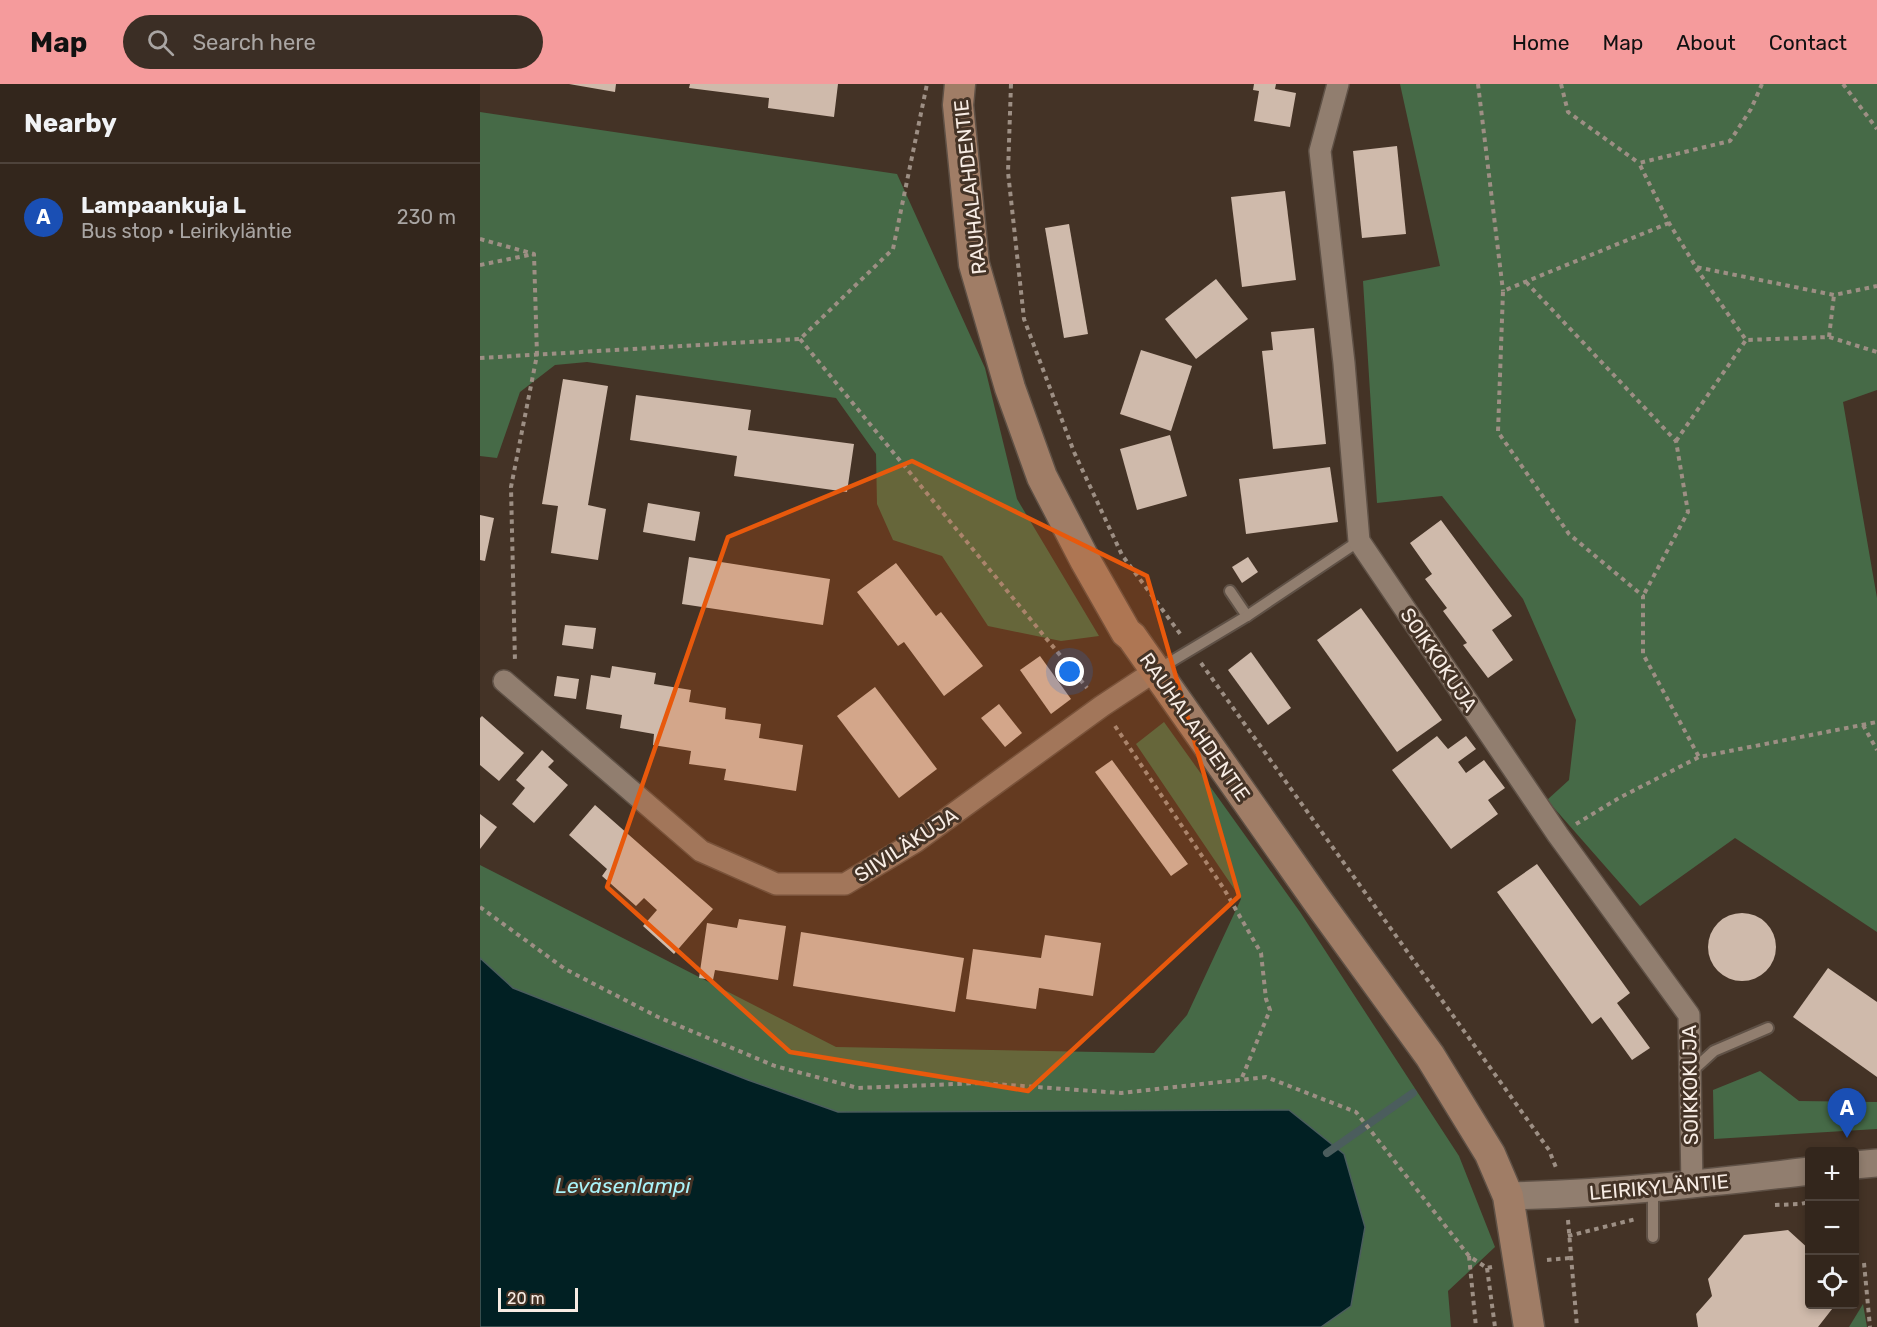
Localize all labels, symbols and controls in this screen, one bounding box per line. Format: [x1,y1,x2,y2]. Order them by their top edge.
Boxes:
search box [123,15,543,69]
text: Map [30,26,87,59]
icon: search [144,26,177,59]
text: Search here [192,29,316,56]
text: Home [1512,30,1569,55]
text: Map [1602,30,1643,55]
text: About [1676,30,1736,55]
text: Contact [1769,30,1847,55]
street label: RAUHALAHDENTIE [949,98,991,276]
text: Nearby [24,108,117,139]
text: Lampaankuja L [81,192,246,219]
text: A [36,205,51,229]
text: 230 m [397,205,456,229]
text: Bus stop · Leirikyläntie [81,219,292,243]
street label: SOIKKOKUJA [1395,603,1483,717]
street label: RAUHALAHDENTIE [1135,648,1255,806]
your location [1055,657,1084,686]
street label: SIIVILÄKUJA [850,803,962,887]
street label: SOIKKOKUJA [1677,1025,1703,1145]
pin: A [1828,1088,1866,1138]
map controls [1805,1147,1859,1309]
button: + [1805,1147,1859,1201]
street label: LEIRIKYLÄNTIE [1588,1169,1730,1205]
water label: Leväsenlampi [555,1173,692,1198]
button: − [1805,1201,1859,1255]
button: locate [1805,1255,1859,1309]
scale bar [498,1285,578,1312]
text: 20 m [507,1289,545,1308]

